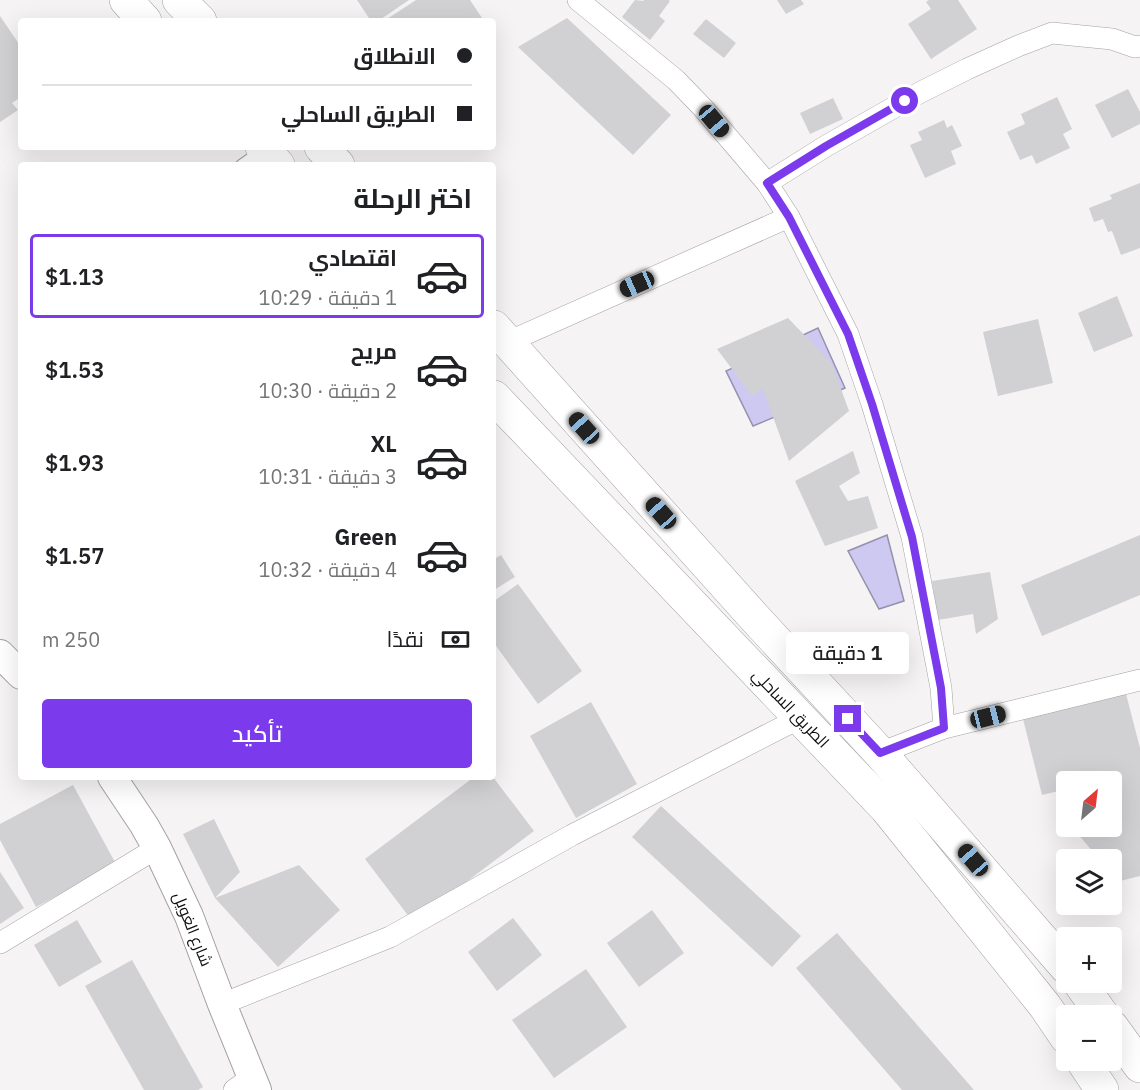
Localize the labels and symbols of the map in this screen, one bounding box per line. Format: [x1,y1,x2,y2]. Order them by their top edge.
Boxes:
route start [891,87,918,114]
car [696,101,732,141]
car [617,268,657,300]
car [565,409,603,447]
car [642,494,680,532]
callout: 1 دقيقة [786,632,910,674]
street label: الطريق الساحلي [745,664,834,754]
car [968,704,1008,730]
route end [834,705,861,732]
north arrow [1056,771,1122,837]
car [954,841,992,879]
street label: شارع الغويل [167,889,217,970]

